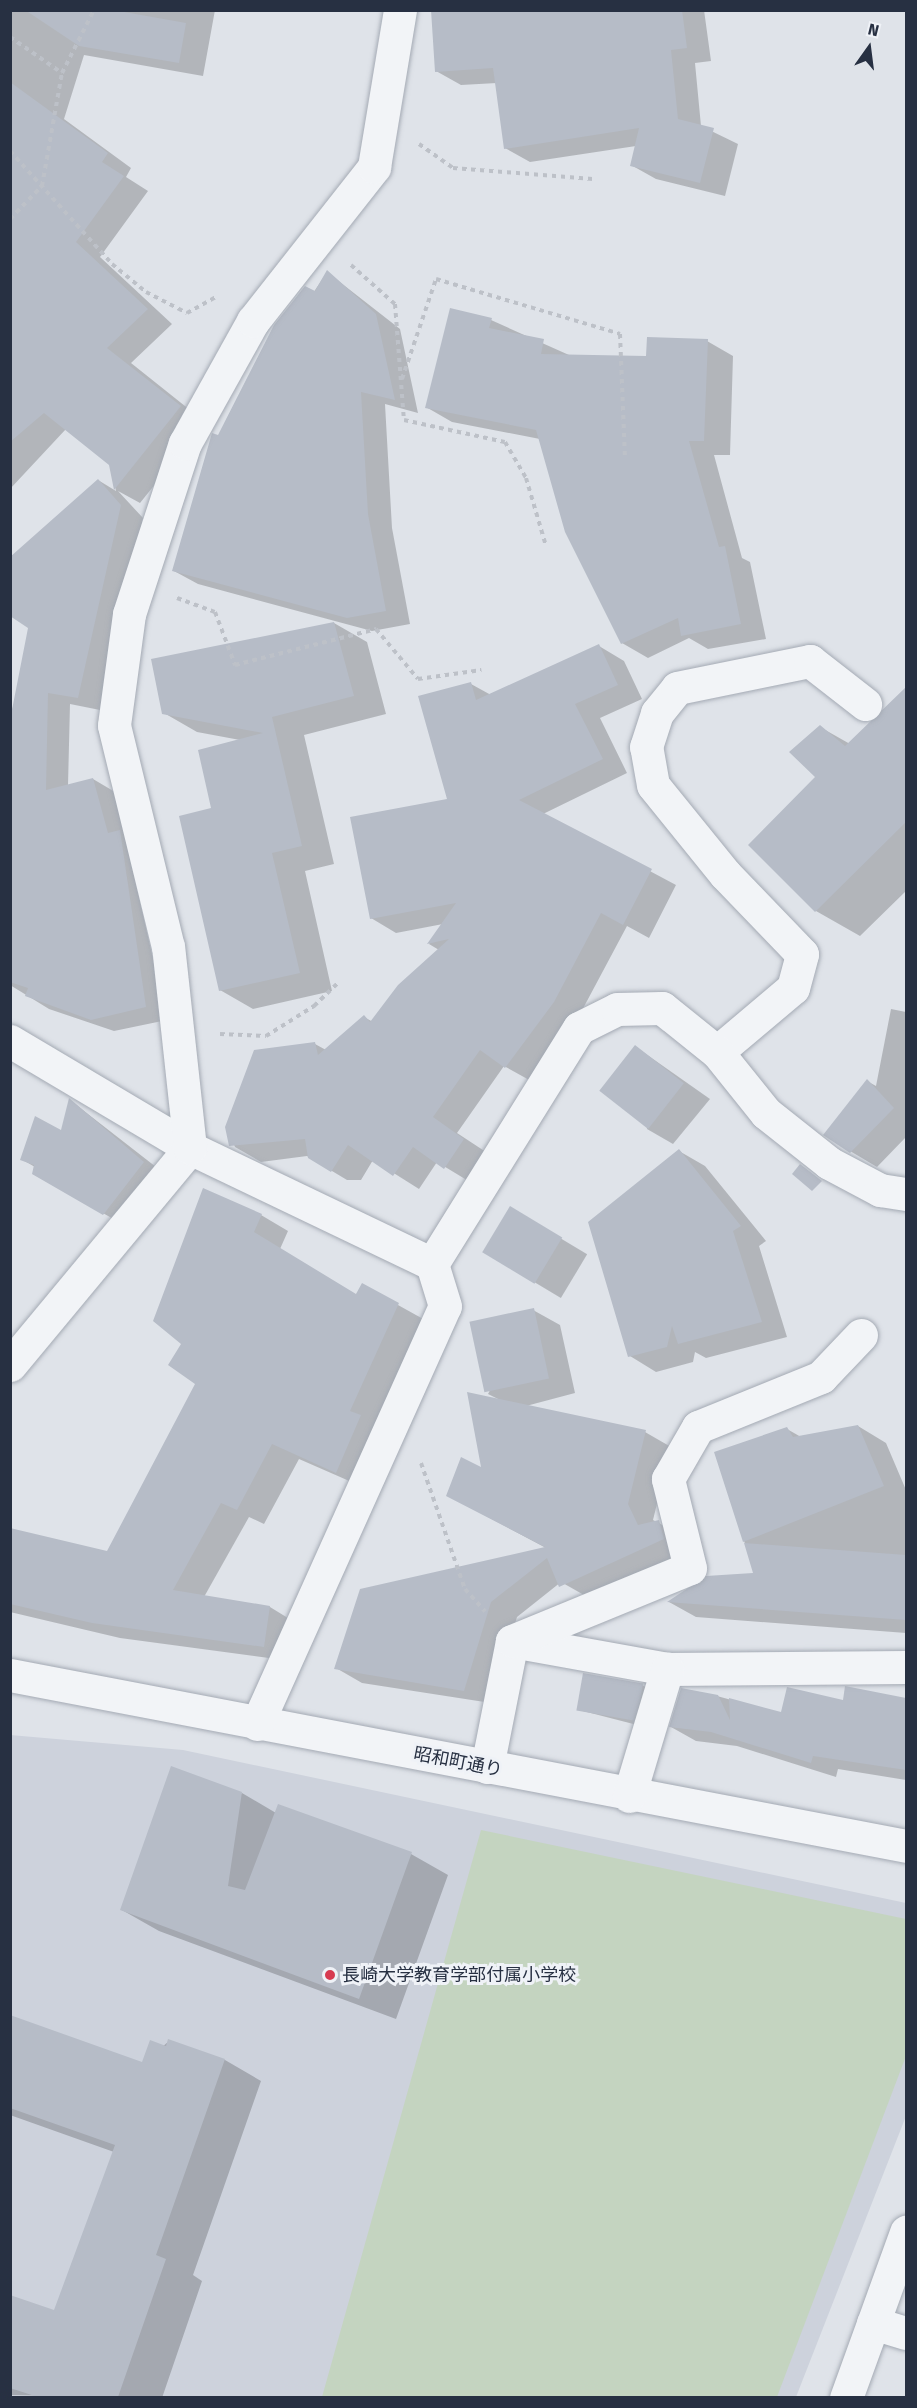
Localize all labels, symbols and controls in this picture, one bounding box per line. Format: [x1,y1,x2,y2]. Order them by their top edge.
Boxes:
north arrow [839,18,899,78]
text: N [866,20,881,41]
street label: 昭和町通り [412,1743,504,1781]
place label: 長崎大学教育学部付属小学校 [342,1964,576,1986]
marker: 長崎大学教育学部付属小学校 [323,1968,337,1982]

